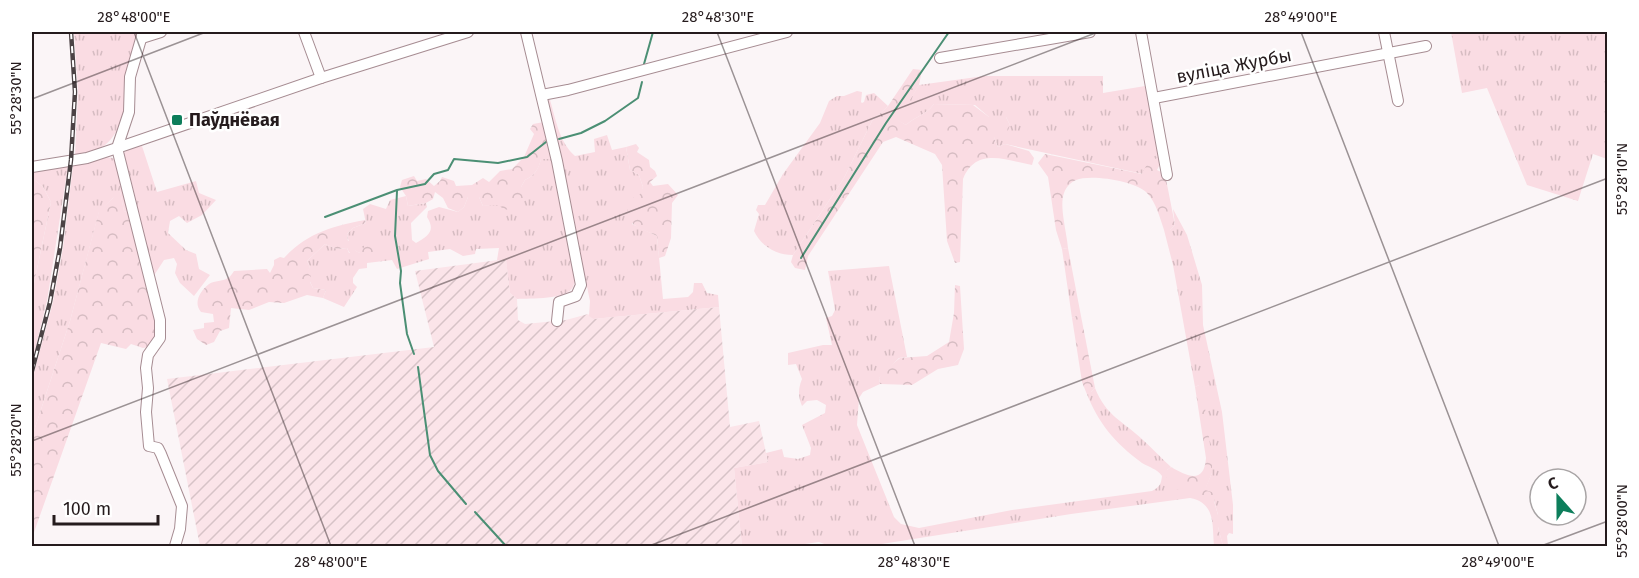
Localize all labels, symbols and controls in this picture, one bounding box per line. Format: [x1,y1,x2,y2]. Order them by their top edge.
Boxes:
text: 28°48'00"E [97,8,171,26]
text: 28°48'30"E [682,8,754,26]
text: 28°49'00"E [1265,8,1337,26]
street label: вуліца Журбы [1175,44,1293,88]
text: 55°28'30"N [7,61,25,135]
place label: Паўднёвая [189,109,280,131]
marker: Паўднёвая [170,113,184,127]
text: 55°28'10"N [1613,143,1631,215]
text: 55°28'20"N [7,403,25,477]
north arrow [1528,467,1588,527]
text: С [1545,473,1561,494]
text: 55°28'00"N [1613,484,1631,558]
scale bar [54,488,158,526]
text: 100 m [63,498,111,520]
text: 28°48'00"E [294,553,368,571]
text: 28°48'30"E [878,553,950,571]
text: 28°49'00"E [1462,553,1534,571]

